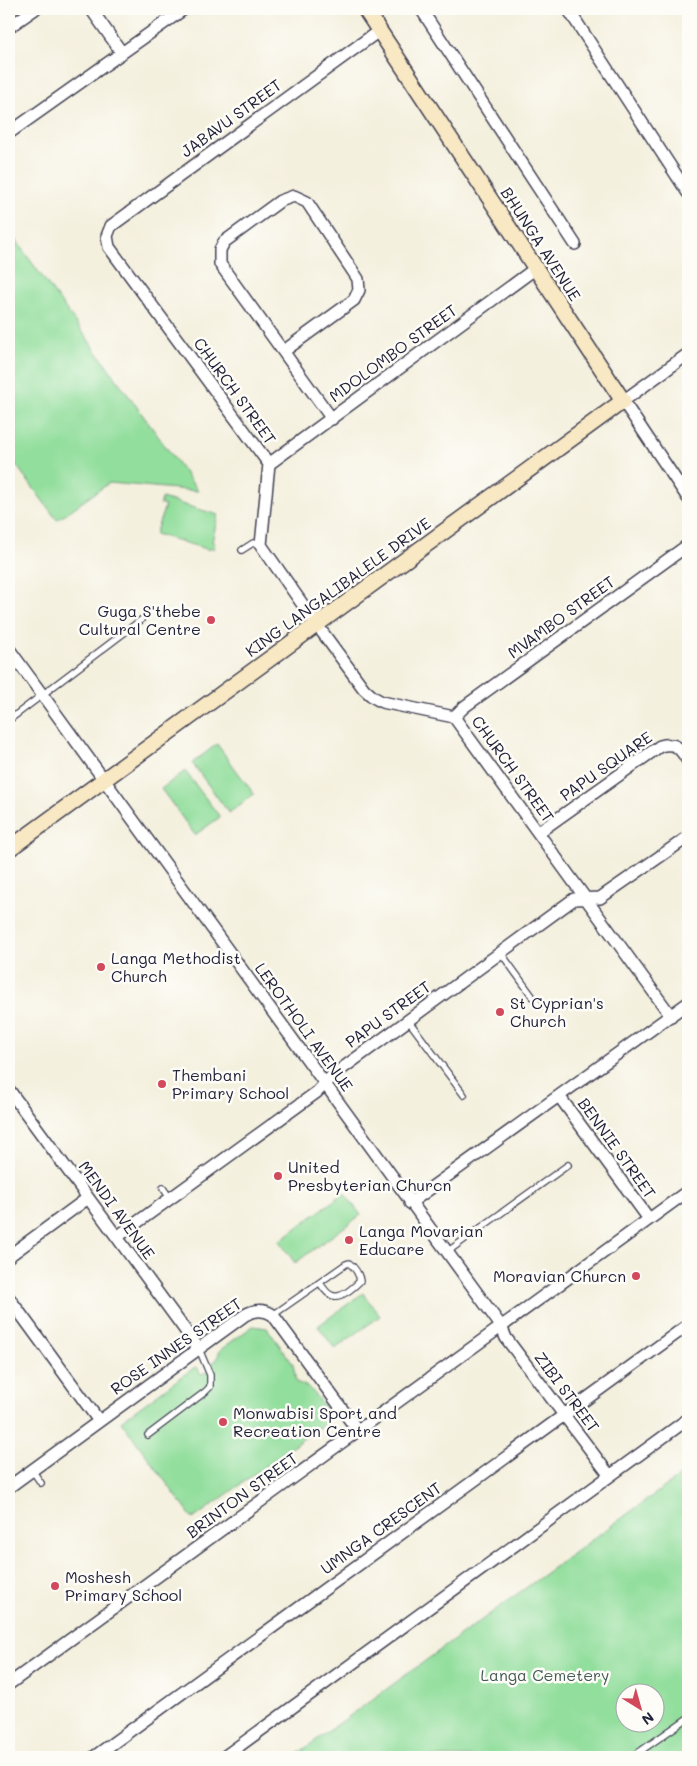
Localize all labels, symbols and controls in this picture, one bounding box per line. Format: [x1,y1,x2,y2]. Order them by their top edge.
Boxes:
street label: JABAVU STREET [176,74,285,161]
street label: BHUNGA AVENUE [497,183,586,305]
street label: MDOLOMBO STREET [324,299,461,406]
street label: CHURCH STREET [190,333,281,448]
street label: KING LANGALIBALELE DRIVE [241,512,435,661]
street label: MVAMBO STREET [503,571,619,663]
place label: Guga S'thebe Cultural Centre [79,600,201,639]
marker: Guga S'thebe Cultural Centre [205,614,217,626]
street label: CHURCH STREET [468,711,559,826]
street label: PAPU SQUARE [556,726,656,805]
place label: Langa Methodist Church [111,947,241,986]
street label: LEROTHOLI AVENUE [251,958,358,1095]
marker: Langa Methodist Church [95,961,107,973]
street label: PAPU STREET [341,975,435,1052]
place label: St Cyprian's Church [510,992,604,1031]
marker: St Cyprian's Church [494,1006,506,1018]
place label: Thembani Primary School [172,1064,289,1103]
marker: Thembani Primary School [156,1078,168,1090]
street label: BENNIE STREET [574,1093,661,1202]
street label: MENDI AVENUE [75,1156,160,1263]
place label: United Presbyterian Churcn [288,1156,451,1195]
marker: United Presbyterian Churcn [272,1170,284,1182]
place label: Langa Movarian Educare [359,1220,483,1259]
marker: Langa Movarian Educare [343,1234,355,1246]
place label: Moravian Churcn [493,1265,626,1286]
marker: Moravian Churcn [630,1270,642,1282]
street label: ROSE INNES STREET [106,1292,246,1399]
street label: ZIBI STREET [530,1347,605,1436]
place label: Monwabisi Sport and Recreation Centre [233,1402,397,1441]
marker: Monwabisi Sport and Recreation Centre [217,1416,229,1428]
street label: BRINTON STREET [182,1447,302,1542]
street label: UMNGA CRESCENT [316,1477,445,1579]
place label: Moshesh Primary School [65,1566,182,1605]
marker: Moshesh Primary School [49,1580,61,1592]
park label: Langa Cemetery [481,1664,609,1685]
north arrow [614,1684,664,1734]
text: N [638,1708,658,1730]

